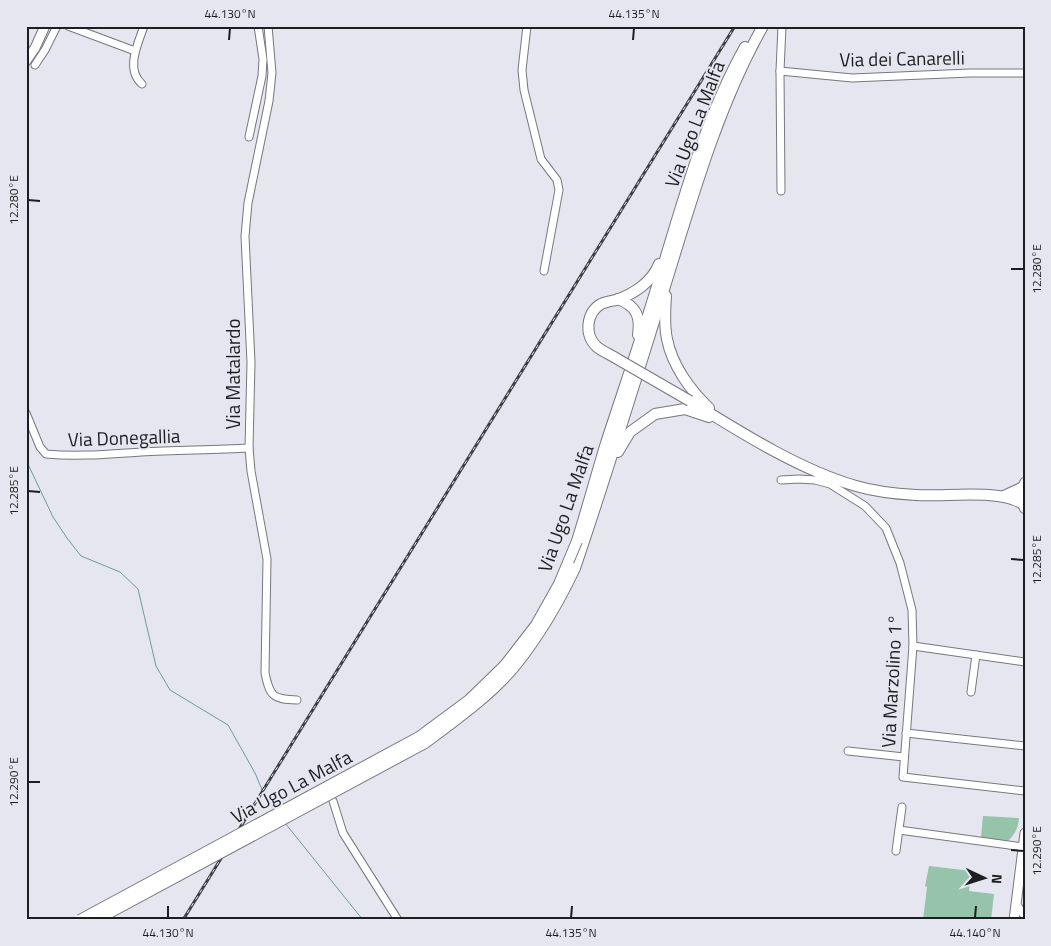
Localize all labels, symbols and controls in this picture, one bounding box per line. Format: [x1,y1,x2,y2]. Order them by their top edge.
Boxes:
text: 44.130°N [204,4,256,23]
text: 44.135°N [608,4,660,23]
street label: Via dei Canarelli [839,42,965,74]
street label: Via Ugo La Malfa [657,56,732,191]
text: 12.280°E [4,175,23,225]
text: 12.280°E [1027,244,1046,294]
street label: Via Matalardo [218,319,247,429]
street label: Via Donegallia [67,421,181,453]
street label: Via Ugo La Malfa [530,440,601,576]
text: 12.285°E [4,466,23,516]
text: 12.285°E [1027,535,1046,585]
street label: Via Marzolino 1° [873,613,909,749]
street label: Via Ugo La Malfa [225,742,357,830]
text: 12.290°E [4,757,23,807]
text: 12.290°E [1027,826,1046,876]
north arrow [958,854,1008,904]
text: N [987,873,1008,885]
text: 44.130°N [142,923,194,942]
text: 44.135°N [545,923,597,942]
text: 44.140°N [949,923,1001,942]

